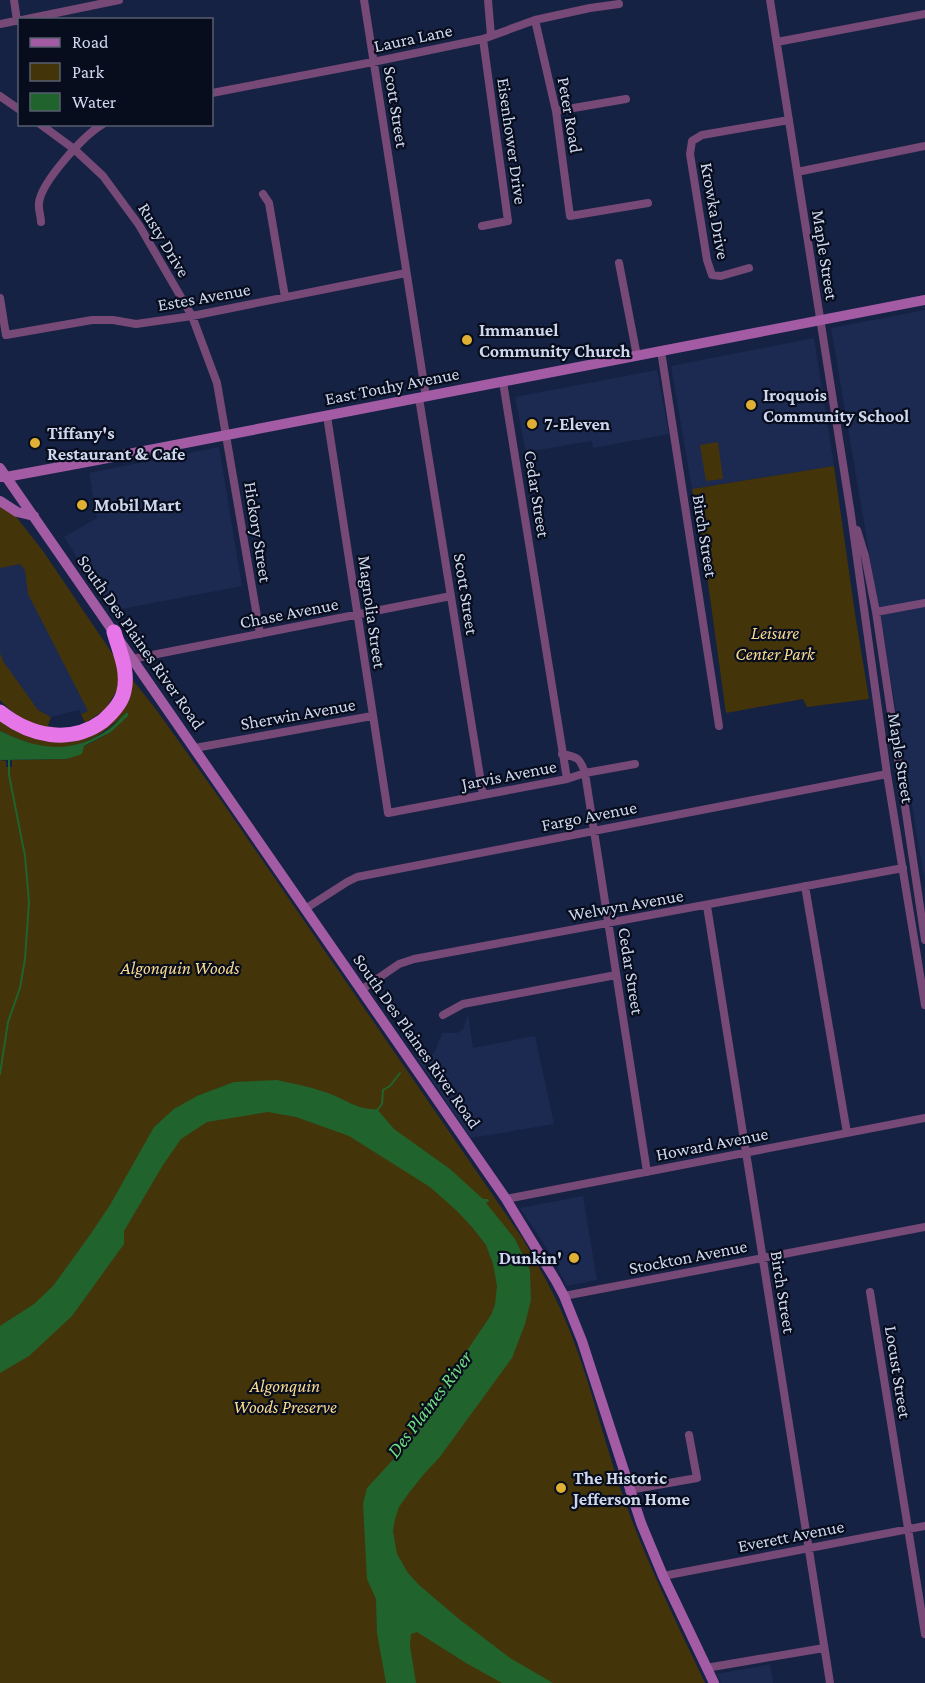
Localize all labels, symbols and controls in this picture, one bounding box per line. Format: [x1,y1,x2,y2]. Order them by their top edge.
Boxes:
legend [18,18,213,126]
street label: Laura Lane [372,20,454,56]
text: Road [72,32,109,52]
text: Park [72,62,104,82]
street label: Scott Street [380,65,412,150]
street label: Eisenhower Drive [493,76,531,206]
street label: Peter Road [554,76,587,155]
text: Water [72,92,117,112]
street label: Krowka Drive [697,161,733,261]
street label: Rusty Drive [134,199,194,281]
street label: Maple Street [808,209,842,302]
street label: Estes Avenue [156,279,252,315]
place label: Immanuel Community Church [479,320,631,361]
marker: Immanuel Community Church [460,333,474,347]
street label: East Touhy Avenue [323,363,461,409]
place label: Iroquois Community School [763,385,909,426]
marker: Iroquois Community School [744,398,758,412]
place label: 7-Eleven [544,414,611,434]
marker: 7-Eleven [525,417,539,431]
place label: Tiffany's Restaurant & Cafe [47,423,185,464]
marker: Tiffany's Restaurant & Cafe [28,436,42,450]
street label: Cedar Street [520,449,554,540]
street label: Hickory Street [240,480,276,585]
street label: Birch Street [689,493,722,580]
place label: Mobil Mart [94,495,181,515]
marker: Mobil Mart [75,498,89,512]
street label: South Des Plaines River Road [73,551,209,733]
street label: Scott Street [450,552,482,637]
street label: Magnolia Street [354,554,390,671]
street label: Chase Avenue [238,594,340,632]
park label: Leisure Center Park [735,623,816,664]
street label: Sherwin Avenue [239,694,357,734]
street label: Maple Street [884,712,918,805]
street label: Jarvis Avenue [458,756,558,794]
street label: Fargo Avenue [540,797,639,835]
street label: Welwyn Avenue [567,885,685,925]
street label: Cedar Street [614,926,648,1017]
street label: South Des Plaines River Road [349,950,485,1132]
park label: Algonquin Woods [120,958,240,978]
street label: Howard Avenue [654,1123,770,1165]
street label: Stockton Avenue [627,1236,749,1278]
place label: Dunkin' [499,1248,562,1268]
street label: Birch Street [767,1249,800,1336]
marker: Dunkin' [567,1251,581,1265]
street label: Locust Street [881,1324,915,1421]
water label: Des Plaines River [382,1346,477,1461]
park label: Algonquin Woods Preserve [233,1376,337,1417]
place label: The Historic Jefferson Home [571,1468,690,1509]
marker: The Historic Jefferson Home [554,1481,568,1495]
street label: Everett Avenue [736,1516,846,1556]

